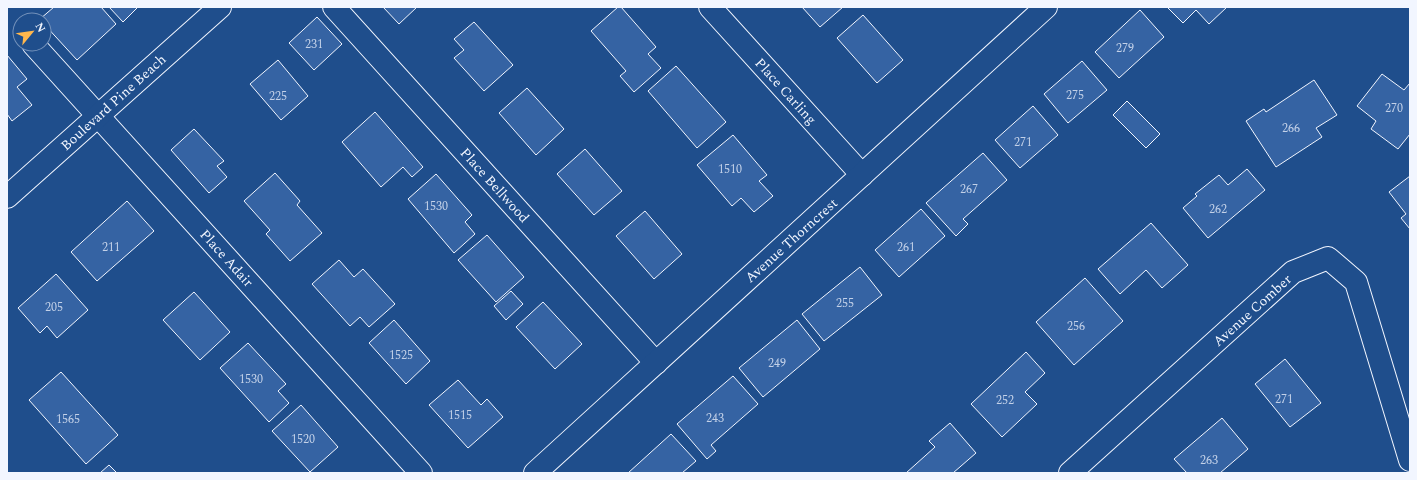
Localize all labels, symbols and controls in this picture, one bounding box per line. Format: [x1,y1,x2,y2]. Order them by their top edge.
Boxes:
north arrow [12,12,52,52]
text: N [31,19,50,35]
house number: 231 [305,35,323,54]
house number: 279 [1116,39,1134,58]
street label: Boulevard Pine Beach [56,49,171,156]
street label: Place Carling [750,53,821,129]
house number: 275 [1066,86,1084,105]
house number: 225 [269,87,287,106]
house number: 270 [1385,99,1403,118]
house number: 266 [1282,119,1300,138]
house number: 271 [1014,133,1032,152]
street label: Place Bellwood [455,143,534,228]
house number: 1510 [718,160,742,179]
house number: 267 [960,180,978,199]
street label: Avenue Thorncrest [740,193,842,288]
house number: 1530 [424,197,448,216]
house number: 262 [1209,200,1227,219]
street label: Place Adair [195,225,259,292]
house number: 211 [102,238,120,257]
house number: 261 [897,238,915,257]
street label: Avenue Comber [1208,269,1297,351]
house number: 255 [836,294,854,313]
house number: 205 [45,298,63,317]
house number: 256 [1067,317,1085,336]
house number: 1525 [389,346,413,365]
house number: 249 [768,354,786,373]
house number: 1530 [239,370,263,389]
house number: 271 [1275,390,1293,409]
house number: 252 [996,391,1014,410]
house number: 1515 [448,406,472,425]
house number: 243 [706,409,724,428]
house number: 1565 [56,410,80,429]
house number: 1520 [291,430,315,449]
house number: 263 [1200,451,1218,470]

